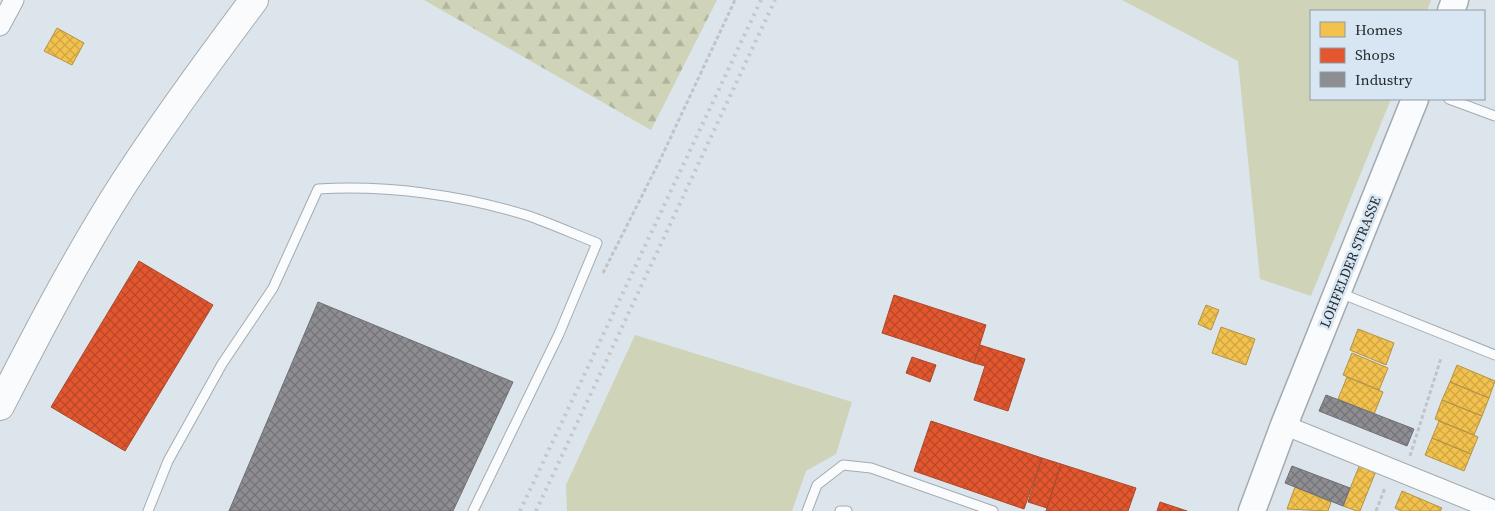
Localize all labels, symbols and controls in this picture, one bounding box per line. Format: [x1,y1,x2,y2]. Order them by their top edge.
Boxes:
legend [1310,10,1485,100]
text: Homes [1355,19,1402,40]
text: Shops [1355,44,1395,65]
text: Industry [1355,69,1413,90]
street label: LOHFELDER STRASSE [1315,193,1385,331]

